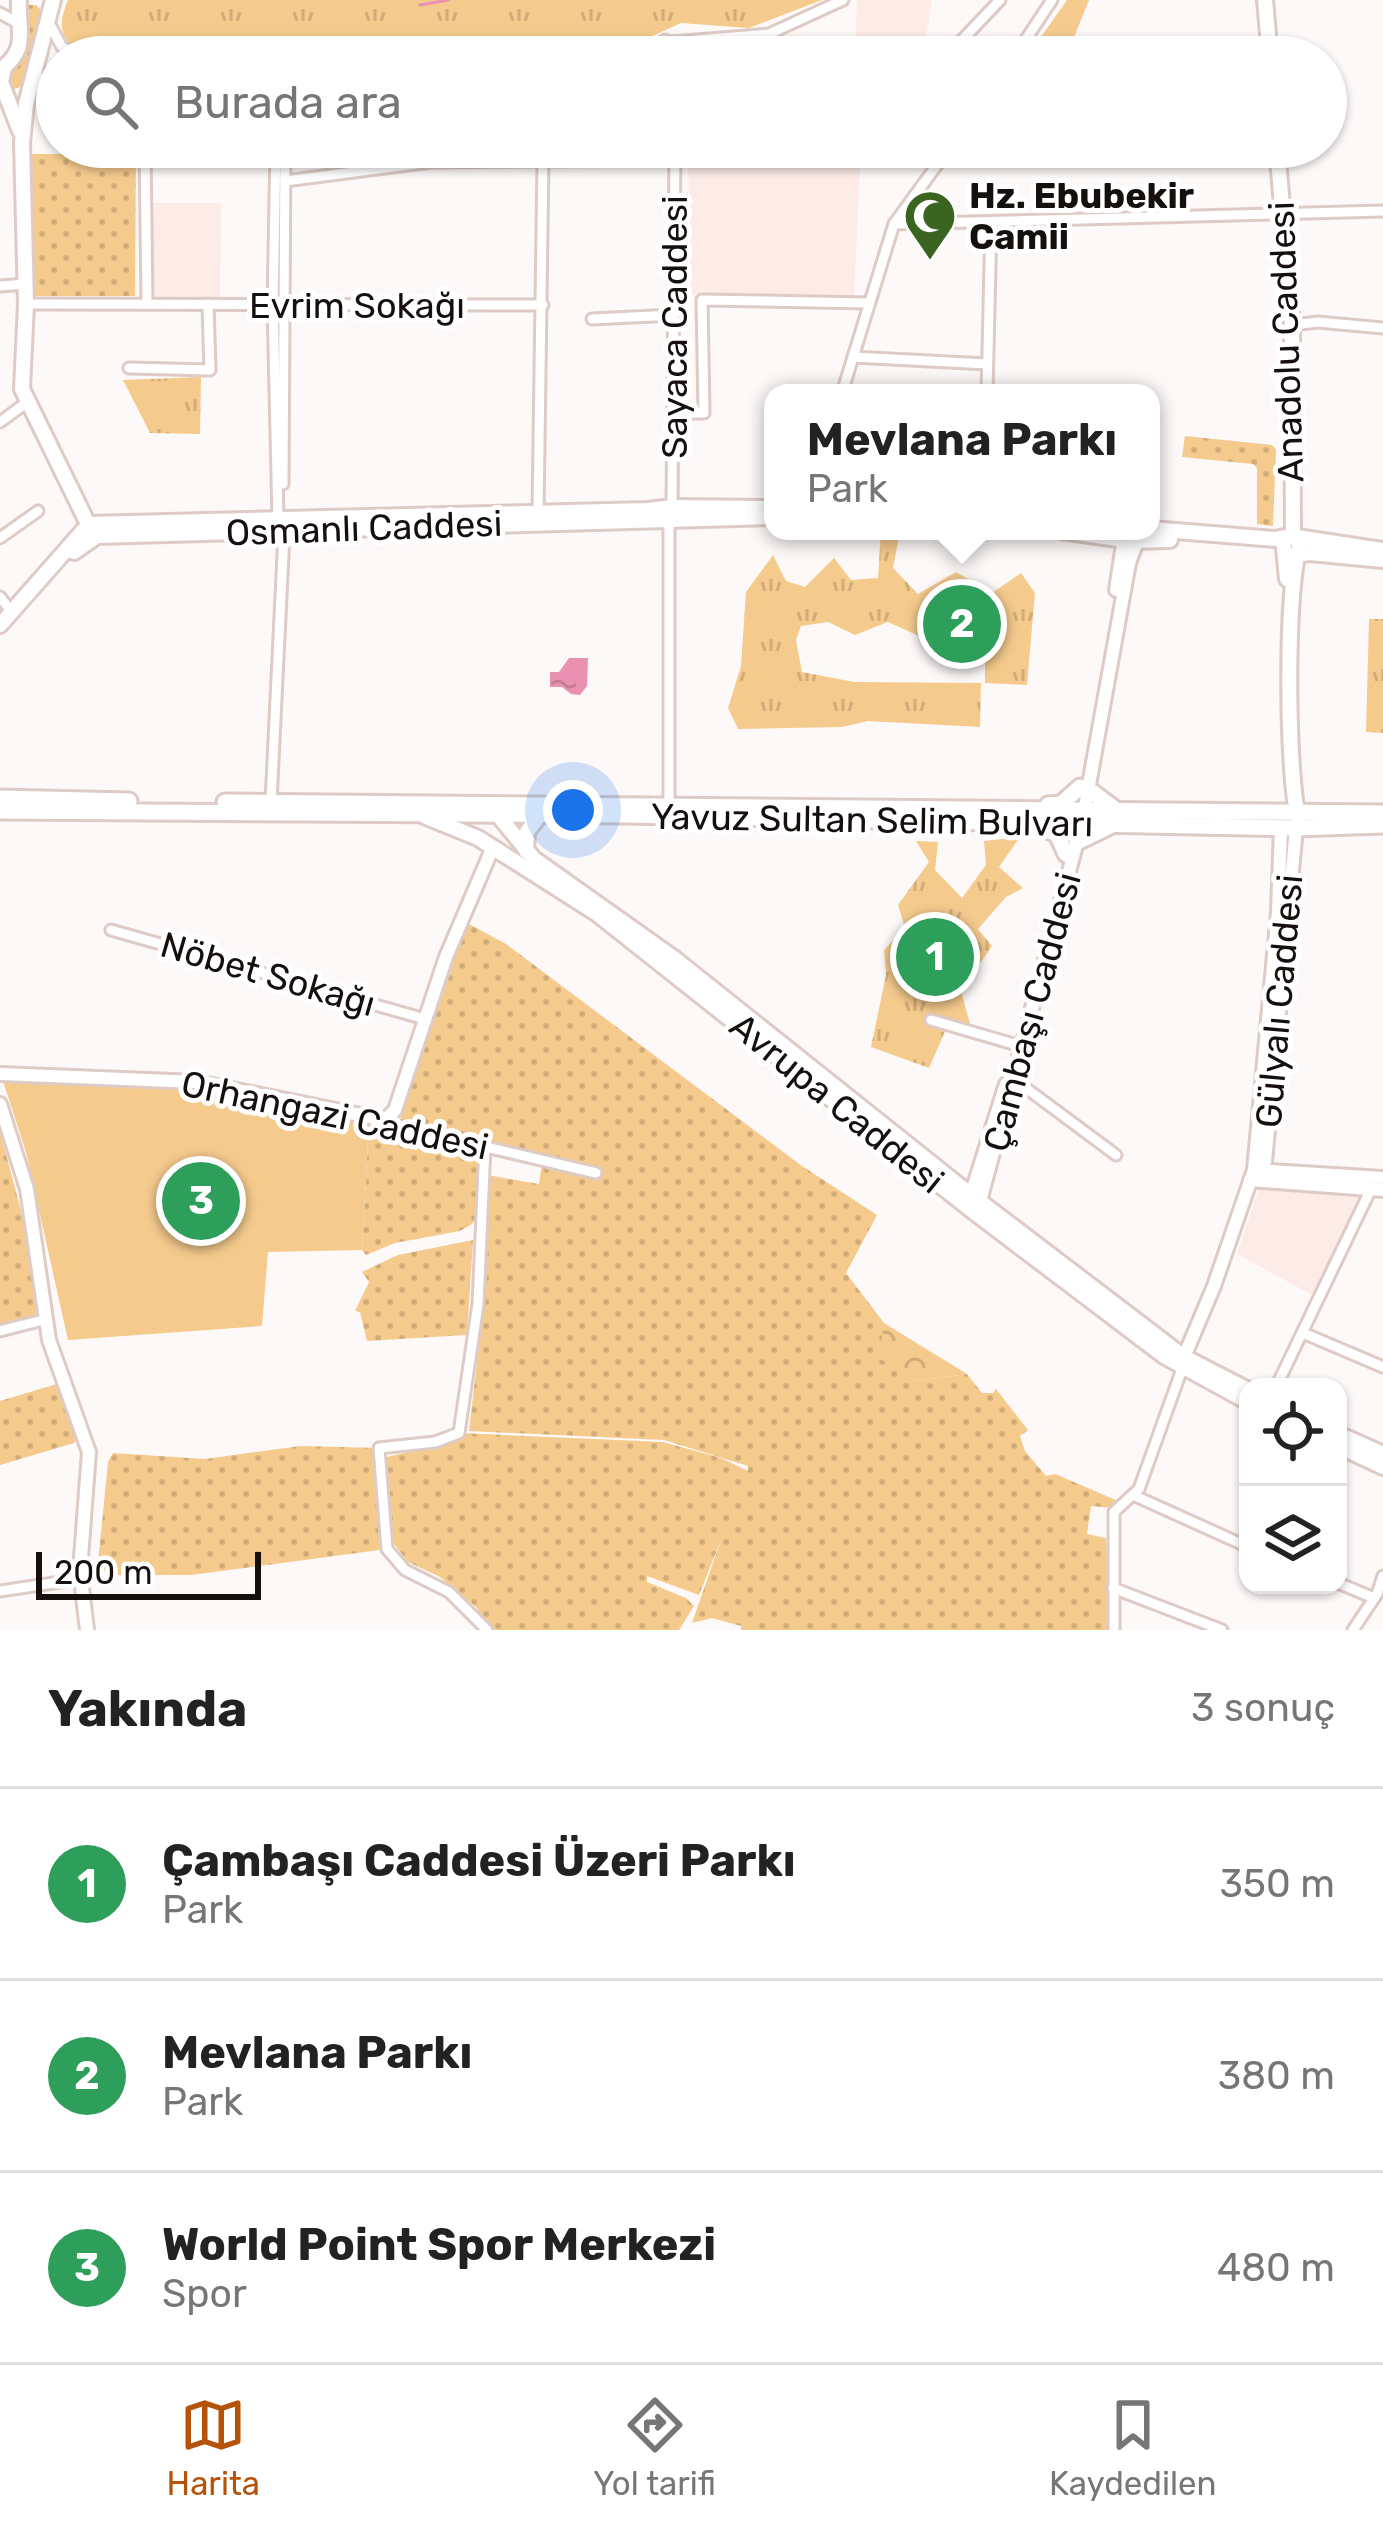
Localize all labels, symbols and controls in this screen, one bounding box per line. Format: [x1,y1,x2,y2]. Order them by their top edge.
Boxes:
search box [36,36,1347,168]
icon: search [78,69,144,135]
text: Burada ara [174,76,402,129]
place label: Hz. Ebubekir Camii [969,174,1194,258]
mosque icon: Hz. Ebubekir Camii [902,188,958,262]
street label: Sayaca Caddesi [653,195,696,459]
street label: Anadolu Caddesi [1260,201,1312,483]
street label: Evrim Sokağı [249,284,465,327]
popup [764,384,1160,540]
text: Mevlana Parkı [807,413,1117,466]
text: Park [807,466,888,512]
street label: Osmanlı Caddesi [225,502,503,554]
pin: 2 [923,579,1001,669]
your location [543,780,603,840]
street label: Yavuz Sultan Selim Bulvarı [651,795,1093,845]
street label: Çambaşı Caddesi [974,868,1090,1156]
street label: Gülyalı Caddesi [1247,873,1311,1129]
pin: 1 [896,912,974,1002]
street label: Nöbet Sokağı [156,923,380,1025]
street label: Avrupa Caddesi [722,1004,952,1202]
street label: Orhangazi Caddesi [178,1061,492,1169]
pin: 3 [162,1156,240,1246]
map controls [1239,1378,1347,1594]
button: locate [1239,1378,1347,1486]
button: layers [1239,1486,1347,1594]
scale bar [36,1546,261,1599]
text: 200 m [54,1553,153,1592]
text: Yakında [48,1678,247,1739]
text: 3 sonuç [1191,1685,1335,1731]
text: Çambaşı Caddesi Üzeri Parkı [162,1834,796,1887]
text: 1 [77,1861,97,1907]
text: 350 m [1219,1861,1335,1907]
text: Park [162,1887,243,1933]
text: Mevlana Parkı [162,2026,472,2079]
text: 2 [74,2053,100,2099]
text: 380 m [1218,2053,1335,2099]
text: Park [162,2079,243,2125]
text: World Point Spor Merkezi [162,2218,716,2271]
text: 3 [74,2245,100,2291]
text: 480 m [1217,2245,1335,2291]
text: Spor [162,2271,247,2317]
tab: Harita [167,2392,260,2503]
tab: Yol tarifi [593,2392,716,2503]
tab: Kaydedilen [1049,2392,1216,2503]

